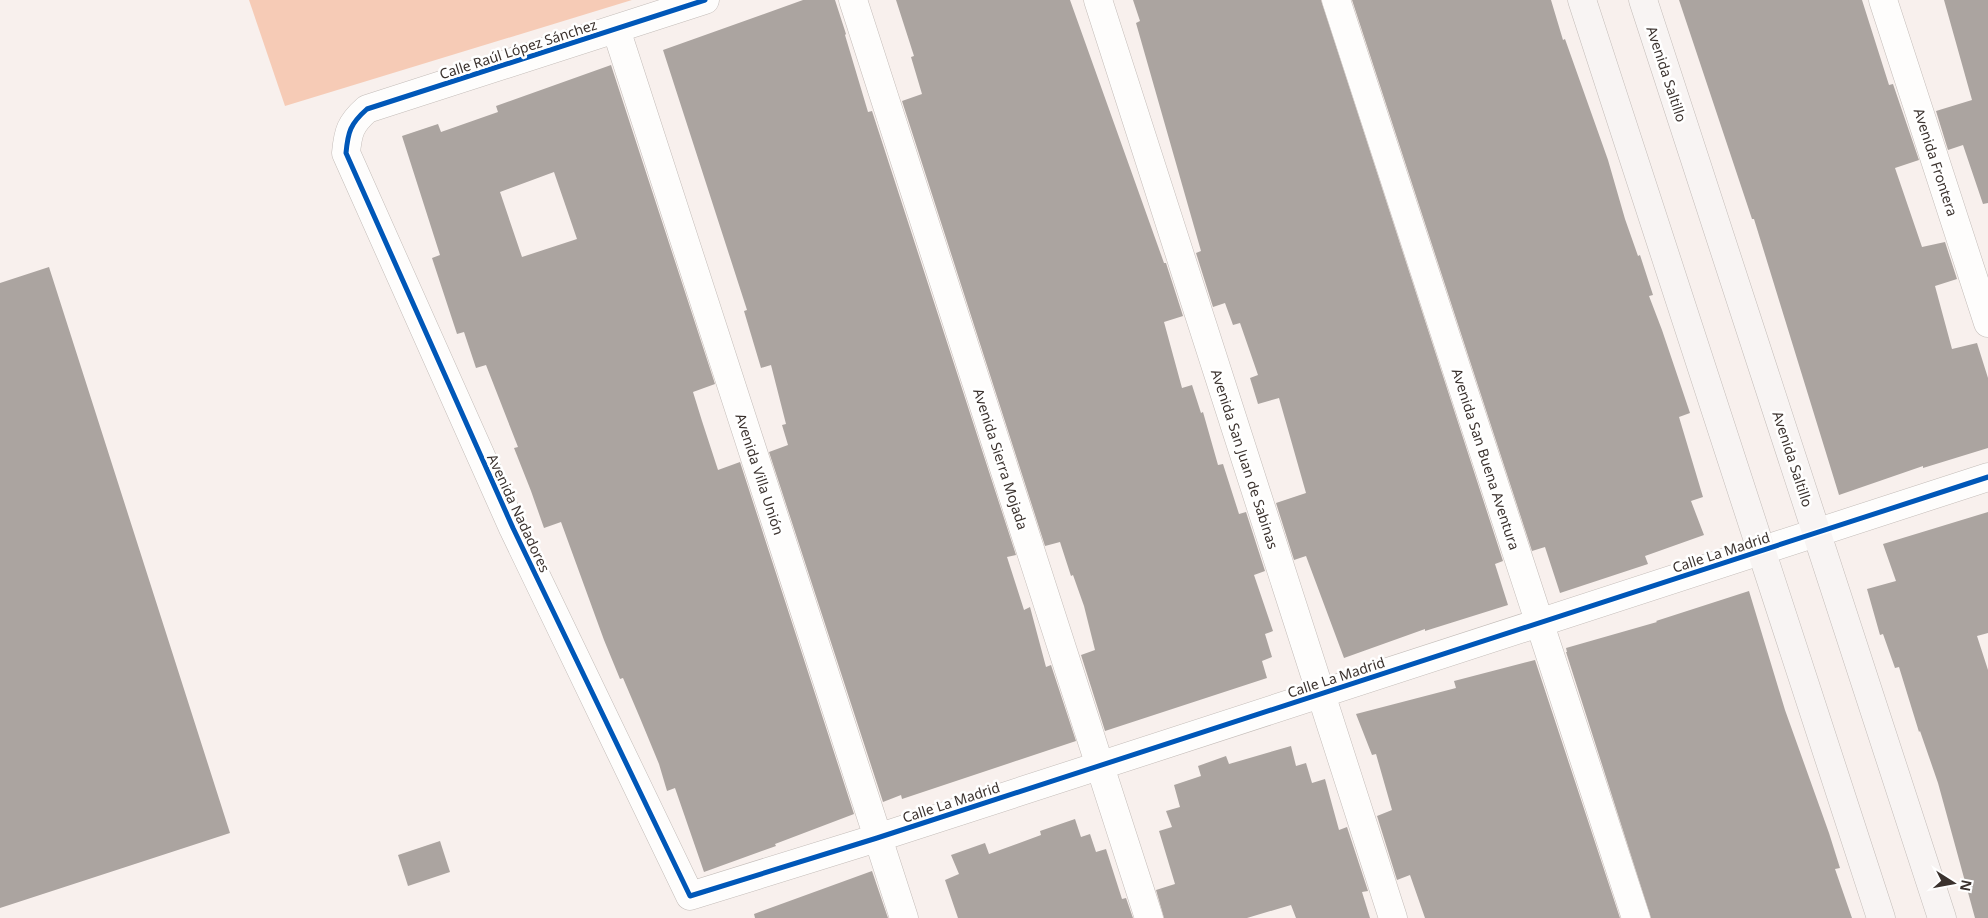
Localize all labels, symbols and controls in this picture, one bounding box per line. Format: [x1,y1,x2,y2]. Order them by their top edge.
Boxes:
street label: Calle Raúl López Sánchez [437,14,599,83]
street label: Avenida Saltillo [1643,24,1691,124]
street label: Avenida Frontera [1910,106,1962,218]
street label: Avenida San Buena Aventura [1448,366,1524,552]
street label: Avenida San Juan de Sabinas [1207,367,1283,552]
street label: Avenida Sierra Mojada [969,386,1033,532]
street label: Avenida Saltillo [1769,409,1817,509]
street label: Avenida Villa Unión [731,411,789,537]
street label: Avenida Nadadores [483,451,555,575]
street label: Calle La Madrid [1670,527,1772,577]
street label: Calle La Madrid [1285,652,1387,702]
street label: Calle La Madrid [900,777,1002,827]
north arrow [1928,858,1978,908]
text: N [1956,878,1977,893]

